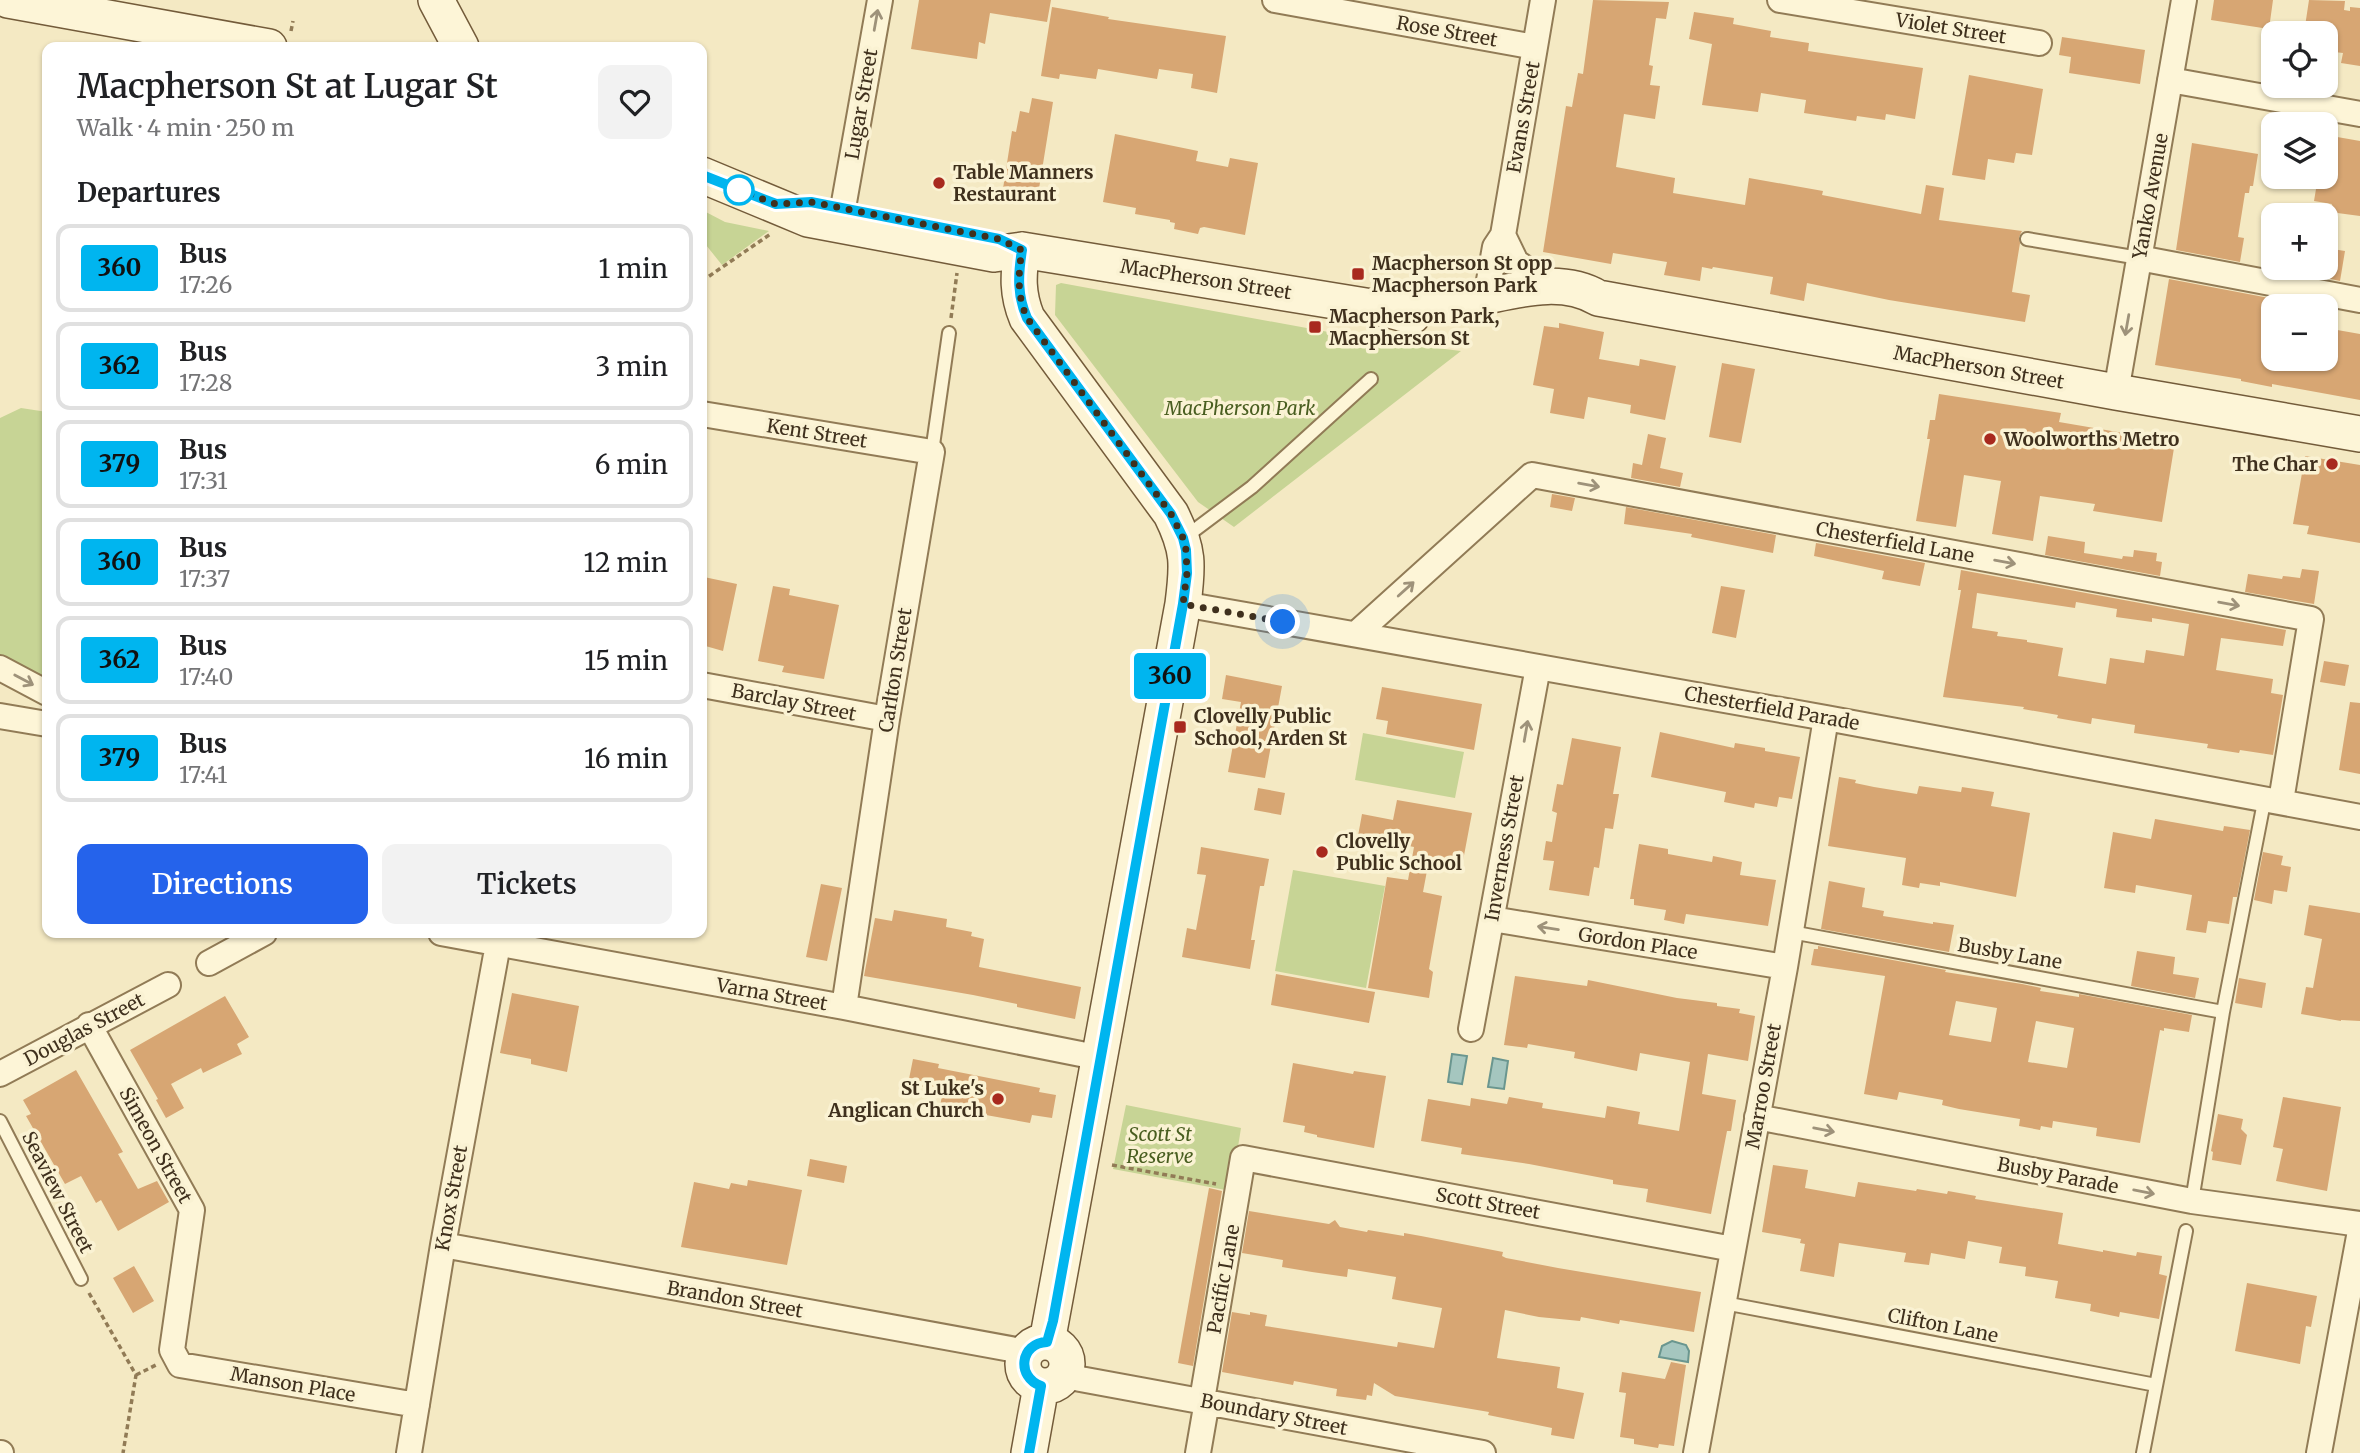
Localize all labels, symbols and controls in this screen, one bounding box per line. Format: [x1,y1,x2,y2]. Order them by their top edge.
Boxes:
street label: Violet Street [1893,7,2009,49]
one-way arrow [870,9,883,32]
street label: Rose Street [1395,10,1500,52]
map controls [2261,21,2338,371]
button: locate [2261,21,2338,98]
street label: Lugar Street [839,46,883,161]
street label: Evans Street [1501,59,1545,175]
button: heart [598,65,672,139]
text: Macpherson St at Lugar St [77,66,498,107]
button: layers [2261,112,2338,189]
text: Walk · 4 min · 250 m [77,113,294,142]
street label: Yanko Avenue [2127,131,2173,262]
place label: Table Manners Restaurant [953,160,1094,206]
unlabelled marker [724,175,754,205]
marker: Table Manners Restaurant [931,175,947,191]
text: Departures [77,176,221,209]
button: + [2261,203,2338,280]
text: Bus [179,237,227,270]
place label: Macpherson St opp Macpherson Park [1372,251,1552,297]
text: 360 [97,252,142,283]
text: 1 min [599,252,668,285]
street label: MacPherson Street [1119,254,1294,304]
marker: Macpherson St opp Macpherson Park [1350,266,1366,282]
text: 17:26 [179,270,232,299]
button: − [2261,294,2338,371]
place label: Macpherson Park, Macpherson St [1329,304,1499,350]
one-way arrow [2120,313,2134,336]
marker: Macpherson Park, Macpherson St [1307,319,1323,335]
text: Bus [179,335,227,368]
street label: MacPherson Street [1892,340,2067,394]
text: 362 [99,350,140,381]
text: 3 min [596,350,668,383]
text: 17:28 [179,368,232,397]
park label: MacPherson Park [1164,396,1316,420]
street label: Kent Street [765,413,870,453]
place label: Woolworths Metro [2003,427,2179,451]
marker: Woolworths Metro [1982,431,1998,447]
text: Bus [179,433,227,466]
text: 379 [99,448,140,479]
text: 6 min [595,448,668,481]
place label: The Char [2232,452,2318,476]
marker: The Char [2324,456,2340,472]
text: 17:31 [179,466,228,495]
one-way arrow [1577,479,1600,493]
street label: Chesterfield Lane [1814,516,1976,568]
text: Bus [179,531,227,564]
text: 360 [97,546,142,577]
text: 12 min [584,546,668,579]
one-way arrow [1993,556,2016,570]
text: 17:37 [179,564,230,593]
one-way arrow [1397,581,1415,597]
one-way arrow [2217,597,2240,611]
your location [1265,604,1300,639]
street label: Carlton Street [873,605,917,734]
text: Bus [179,629,227,662]
text: 362 [99,644,140,675]
text: 15 min [584,644,668,677]
line badge: 360 [1130,653,1210,699]
text: 360 [1148,660,1192,691]
text: 17:40 [179,662,233,691]
one-way arrow [13,674,33,688]
street label: Barclay Street [730,678,859,726]
street label: Chesterfield Parade [1683,681,1861,735]
place label: Clovelly Public School, Arden St [1194,704,1348,750]
marker: Clovelly Public School, Arden St [1172,719,1188,735]
one-way arrow [1520,720,1533,743]
text: Bus [179,727,227,760]
text: 379 [99,742,140,773]
text: 16 min [584,742,668,775]
text: 17:41 [179,760,227,789]
street label: Inverness Street [1479,772,1529,923]
place label: Clovelly Public School [1336,829,1462,875]
button: Directions [77,844,368,924]
button: Tickets [382,844,672,924]
marker: Clovelly Public School [1314,844,1330,860]
one-way arrow [1537,921,1560,934]
street label: Gordon Place [1577,922,1699,964]
street label: Busby Lane [1956,932,2064,974]
street label: Varna Street [714,972,830,1016]
street label: Douglas Street [20,987,149,1071]
street label: Marroo Street [1740,1021,1786,1151]
place label: St Luke's Anglican Church [827,1076,984,1122]
street label: Simeon Street [114,1083,198,1208]
marker: St Luke's Anglican Church [990,1091,1006,1107]
park label: Scott St Reserve [1126,1122,1194,1168]
one-way arrow [1812,1124,1835,1138]
street label: Seaview Street [17,1127,99,1257]
street label: Knox Street [430,1143,472,1253]
street label: Busby Parade [1995,1151,2121,1199]
street label: Scott Street [1434,1182,1543,1224]
one-way arrow [2132,1186,2155,1199]
street label: Pacific Lane [1202,1222,1244,1336]
street label: Brandon Street [665,1275,806,1323]
street label: Clifton Lane [1886,1303,2000,1347]
street label: Manson Place [229,1361,358,1407]
street label: Boundary Street [1198,1388,1350,1440]

